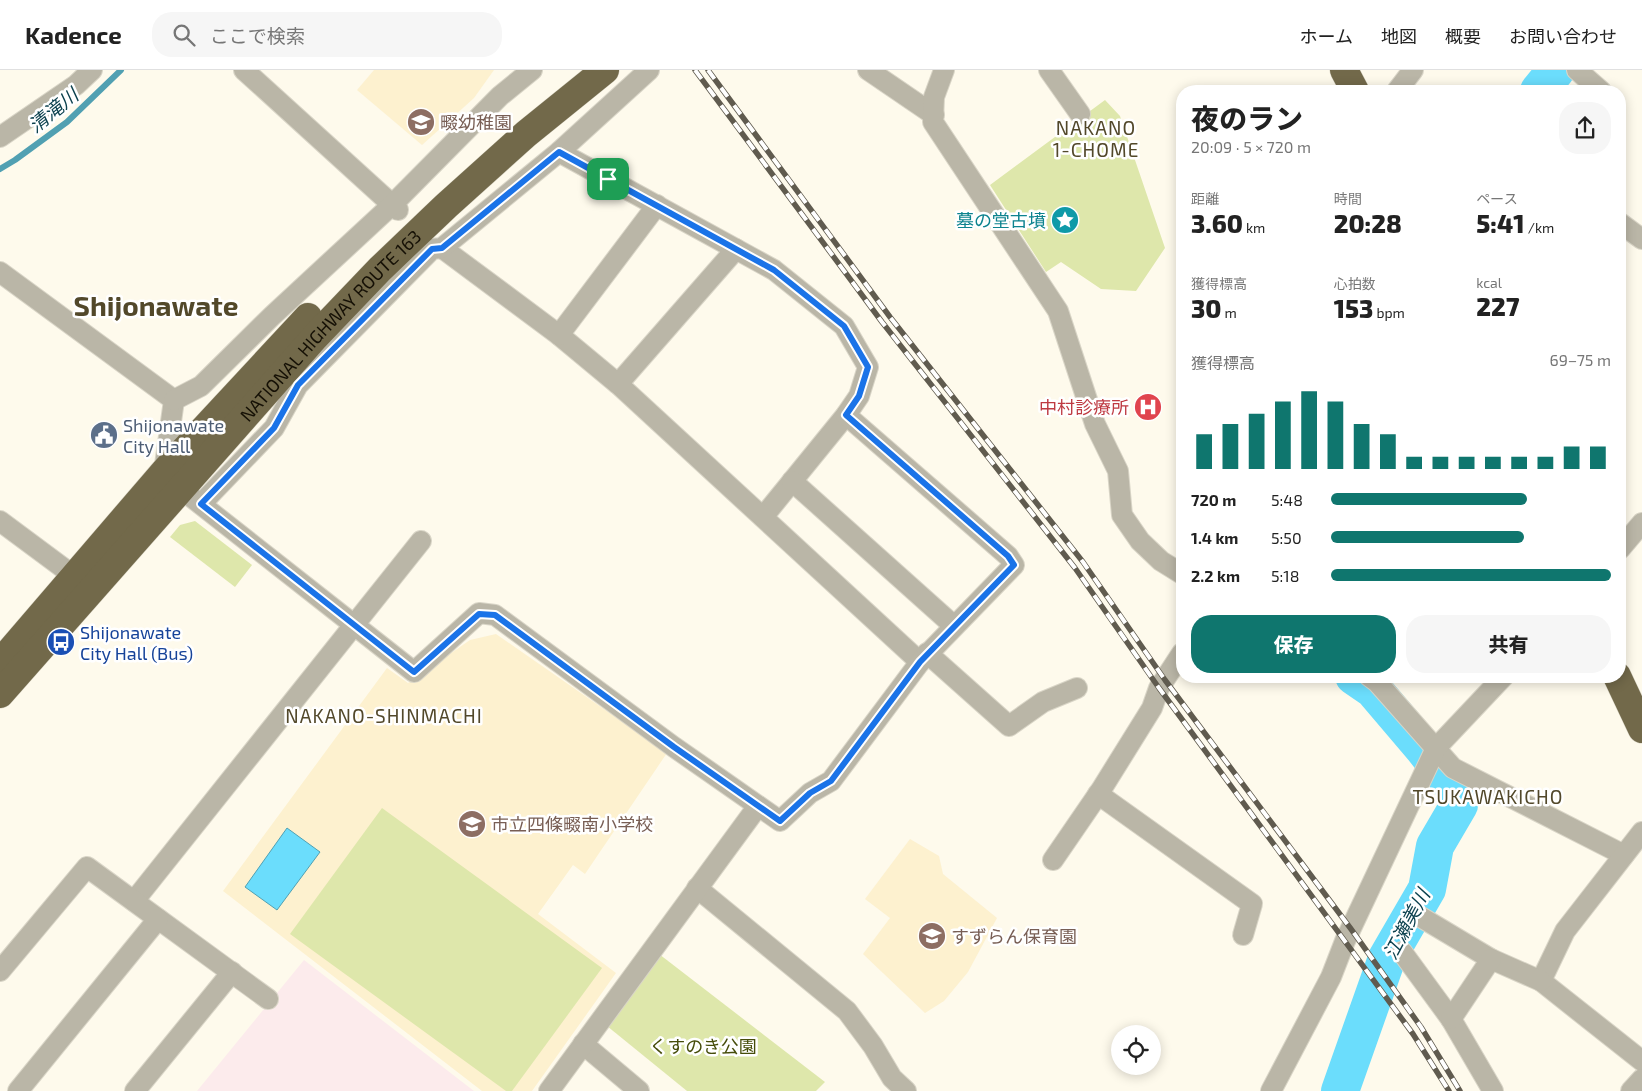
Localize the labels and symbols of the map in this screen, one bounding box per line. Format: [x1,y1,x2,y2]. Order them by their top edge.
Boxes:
water label: 清滝川 [24,82,84,137]
school or university icon: 畷幼稚園 [406,107,436,137]
place label: 畷幼稚園 [440,111,512,133]
district label: NAKANO 1-CHOME [1053,116,1139,161]
pin [587,158,629,200]
place icon: 墓の堂古墳 [1050,205,1080,235]
place label: 墓の堂古墳 [956,209,1046,231]
street label: NATIONAL HIGHWAY ROUTE 163 [235,225,425,426]
district label: Shijonawate [74,288,238,322]
hospital icon: 中村診療所 [1133,392,1163,422]
place label: 中村診療所 [1039,396,1129,418]
place label: Shijonawate City Hall [123,414,224,457]
public building icon: Shijonawate City Hall [89,420,119,450]
place label: Shijonawate City Hall (Bus) [80,621,193,664]
bus stop icon: Shijonawate City Hall (Bus) [46,627,76,657]
district label: NAKANO-SHINMACHI [285,704,483,727]
district label: TSUKAWAKICHO [1413,785,1563,808]
school or university icon: 市立四條畷南小学校 [457,809,487,839]
place label: 市立四條畷南小学校 [491,813,653,835]
water label: 江瀬美川 [1378,883,1435,963]
school or university icon: すずらん保育園 [917,921,947,951]
place label: すずらん保育園 [951,925,1077,947]
park label: くすのき公園 [649,1035,757,1057]

